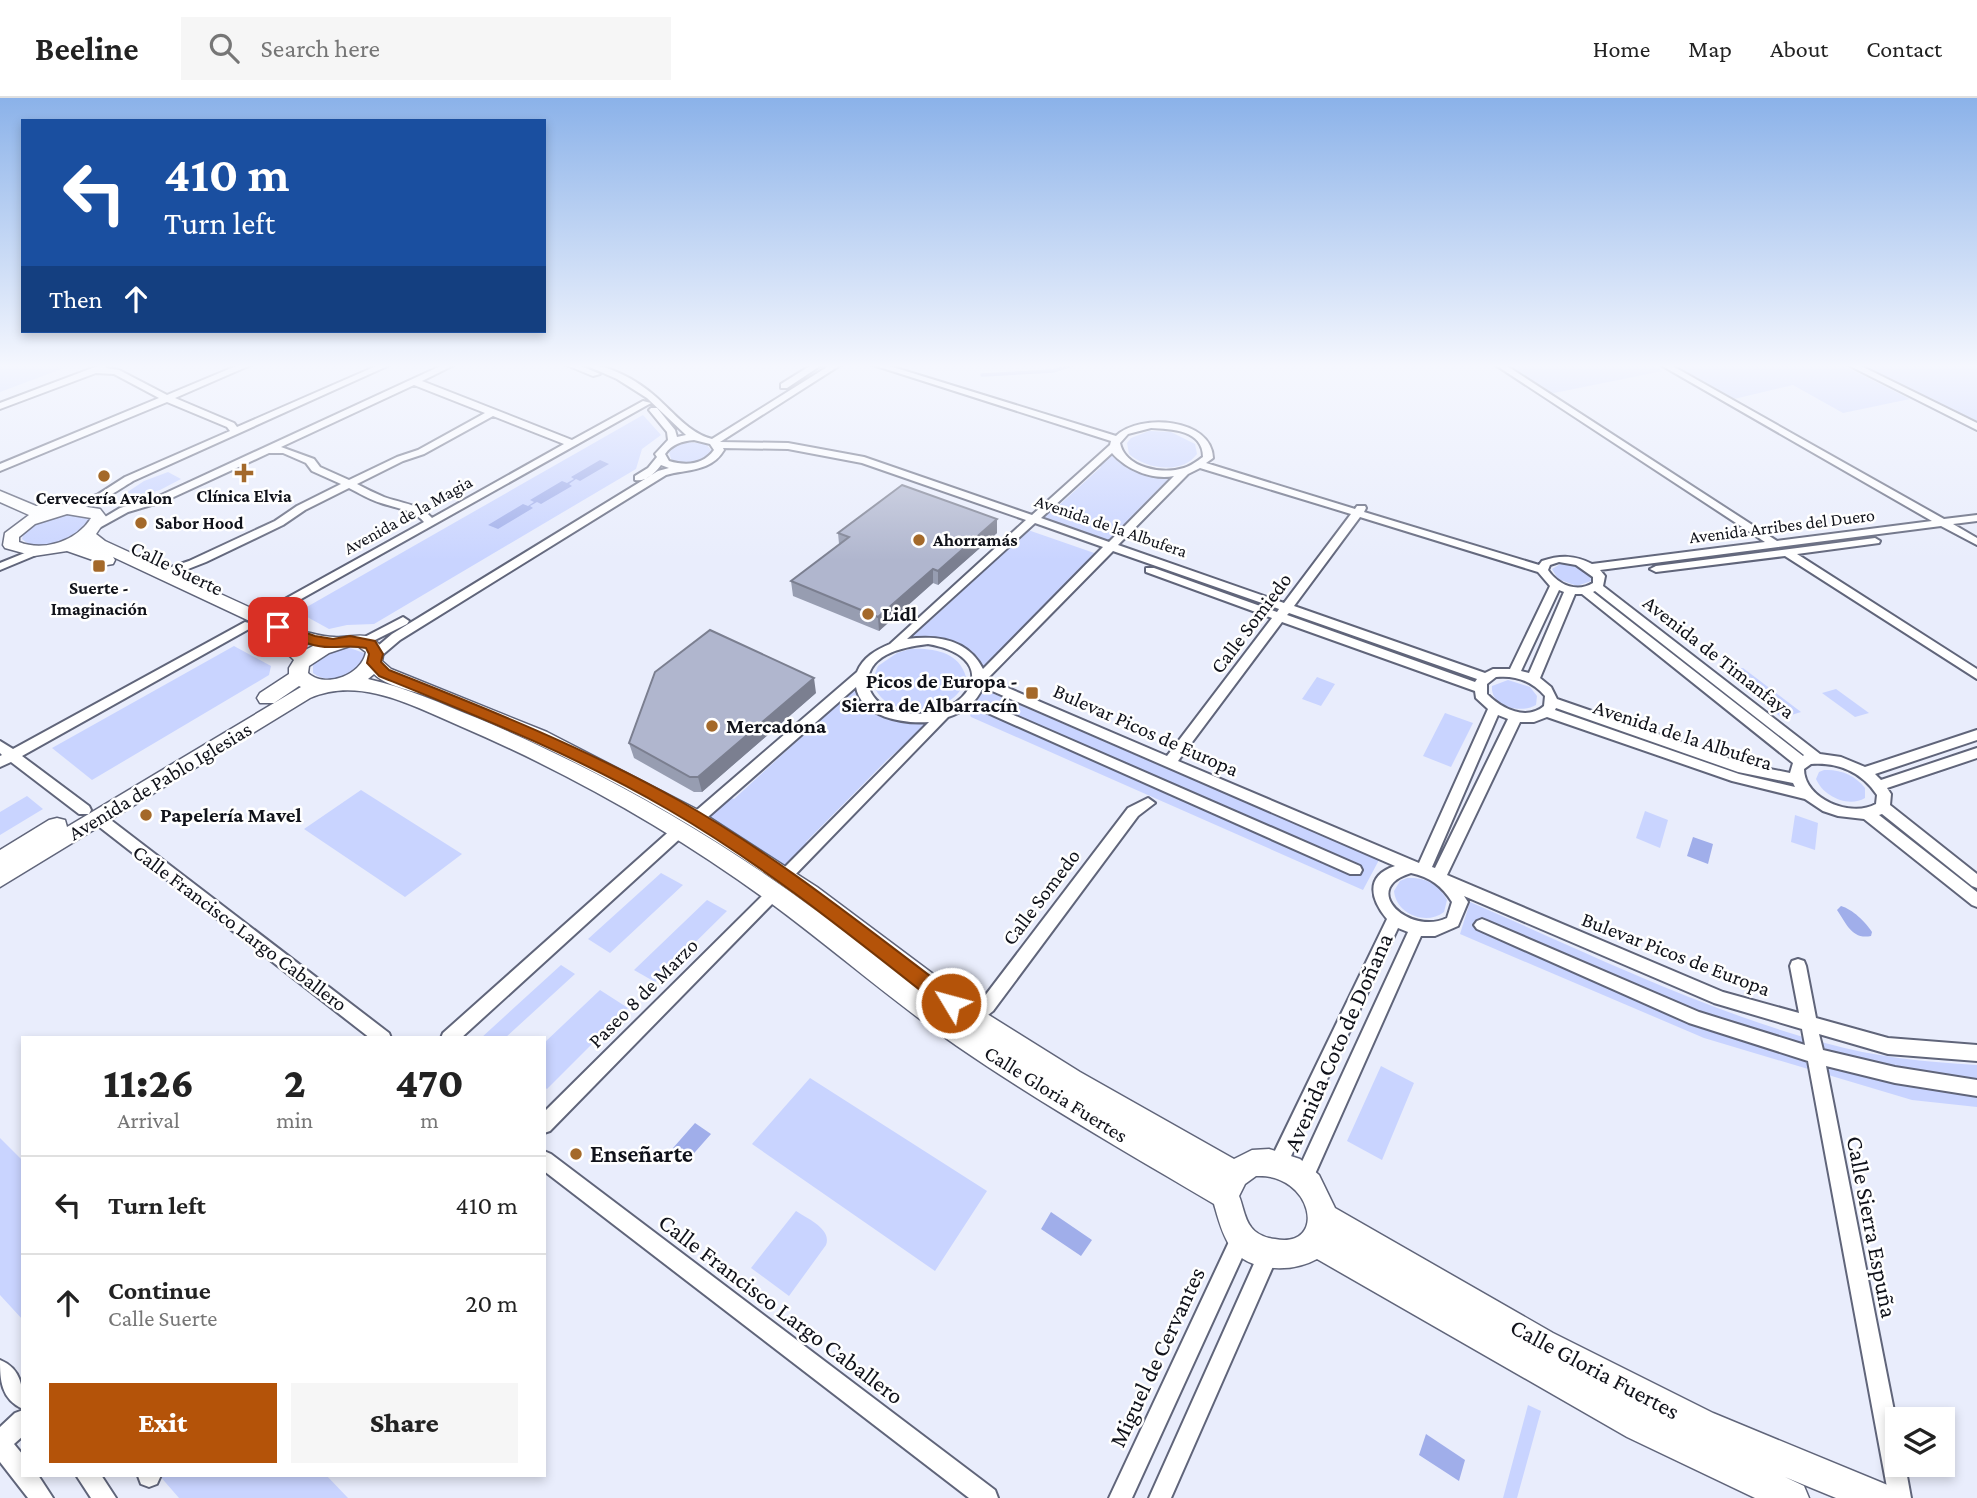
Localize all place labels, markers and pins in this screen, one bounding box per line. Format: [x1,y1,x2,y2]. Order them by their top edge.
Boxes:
marker: Clínica Elvia [234,463,254,483]
marker: Cervecería Avalon [96,468,112,484]
place label: Clínica Elvia [196,486,292,506]
place label: Cervecería Avalon [36,488,173,508]
place label: Sabor Hood [155,513,244,533]
marker: Sabor Hood [133,515,149,531]
place label: Ahorramás [932,530,1018,550]
marker: Ahorramás [911,532,927,548]
marker: Suerte - Imaginación [91,558,107,574]
place label: Suerte - Imaginación [51,578,148,619]
pin [248,597,308,657]
place label: Lidl [882,602,917,626]
marker: Lidl [860,606,876,622]
place label: Picos de Europa - Sierra de Albarracín [841,669,1018,717]
marker: Picos de Europa - Sierra de Albarracín [1024,685,1040,701]
place label: Mercadona [726,714,827,738]
marker: Mercadona [704,718,720,734]
place label: Papelería Mavel [160,803,302,827]
marker: Papelería Mavel [138,807,154,823]
place label: Enseñarte [590,1140,693,1167]
marker: Enseñarte [568,1146,584,1162]

